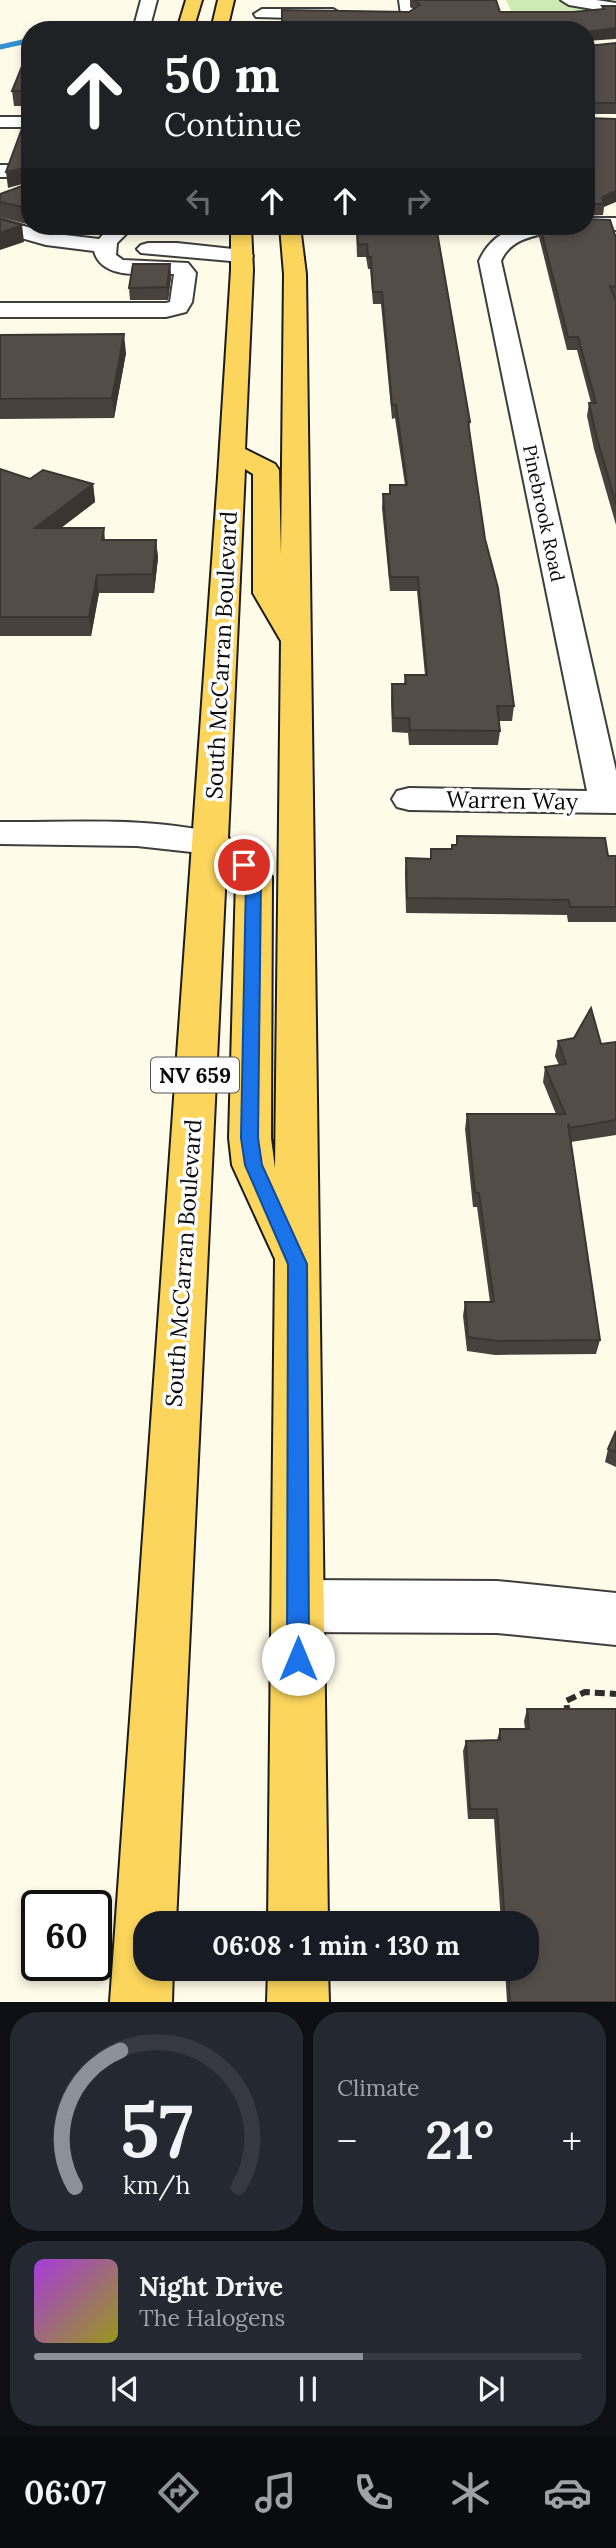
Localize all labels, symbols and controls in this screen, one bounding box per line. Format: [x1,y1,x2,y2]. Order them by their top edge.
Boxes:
text: 50 m [164,43,280,105]
icon: ahead [49,49,140,140]
text: Continue [164,104,301,145]
icon: left [180,182,218,220]
icon: ahead [253,182,291,220]
icon: ahead [326,182,364,220]
icon: right [399,182,437,220]
street label: Pinebrook Road [518,442,570,584]
street label: South McCarran Boulevard [199,510,243,800]
street label: Warren Way [446,784,579,816]
pin [214,835,274,895]
icon: arrive [225,846,263,884]
road number: NV 659 [151,1058,239,1092]
street label: South McCarran Boulevard [158,1118,208,1408]
position arrow [261,1622,335,1696]
speed limit sign: 60 [21,1890,112,1981]
text: 06:08 · 1 min · 130 m [212,1929,460,1962]
text: Climate [337,2073,419,2102]
text: 57 [120,2085,193,2178]
text: 21° [425,2107,494,2173]
text: − [337,2117,357,2165]
text: + [562,2117,582,2165]
text: km/h [123,2169,190,2201]
text: Night Drive [139,2270,283,2303]
text: The Halogens [139,2303,285,2332]
icon: previous [106,2370,144,2408]
icon: pause [289,2370,327,2408]
icon: next [472,2370,510,2408]
icon: directions [154,2468,203,2517]
icon: music [251,2468,300,2517]
icon: phone [349,2468,398,2517]
icon: climate [446,2468,495,2517]
icon: car [543,2468,592,2517]
text: 06:07 [24,2472,106,2513]

